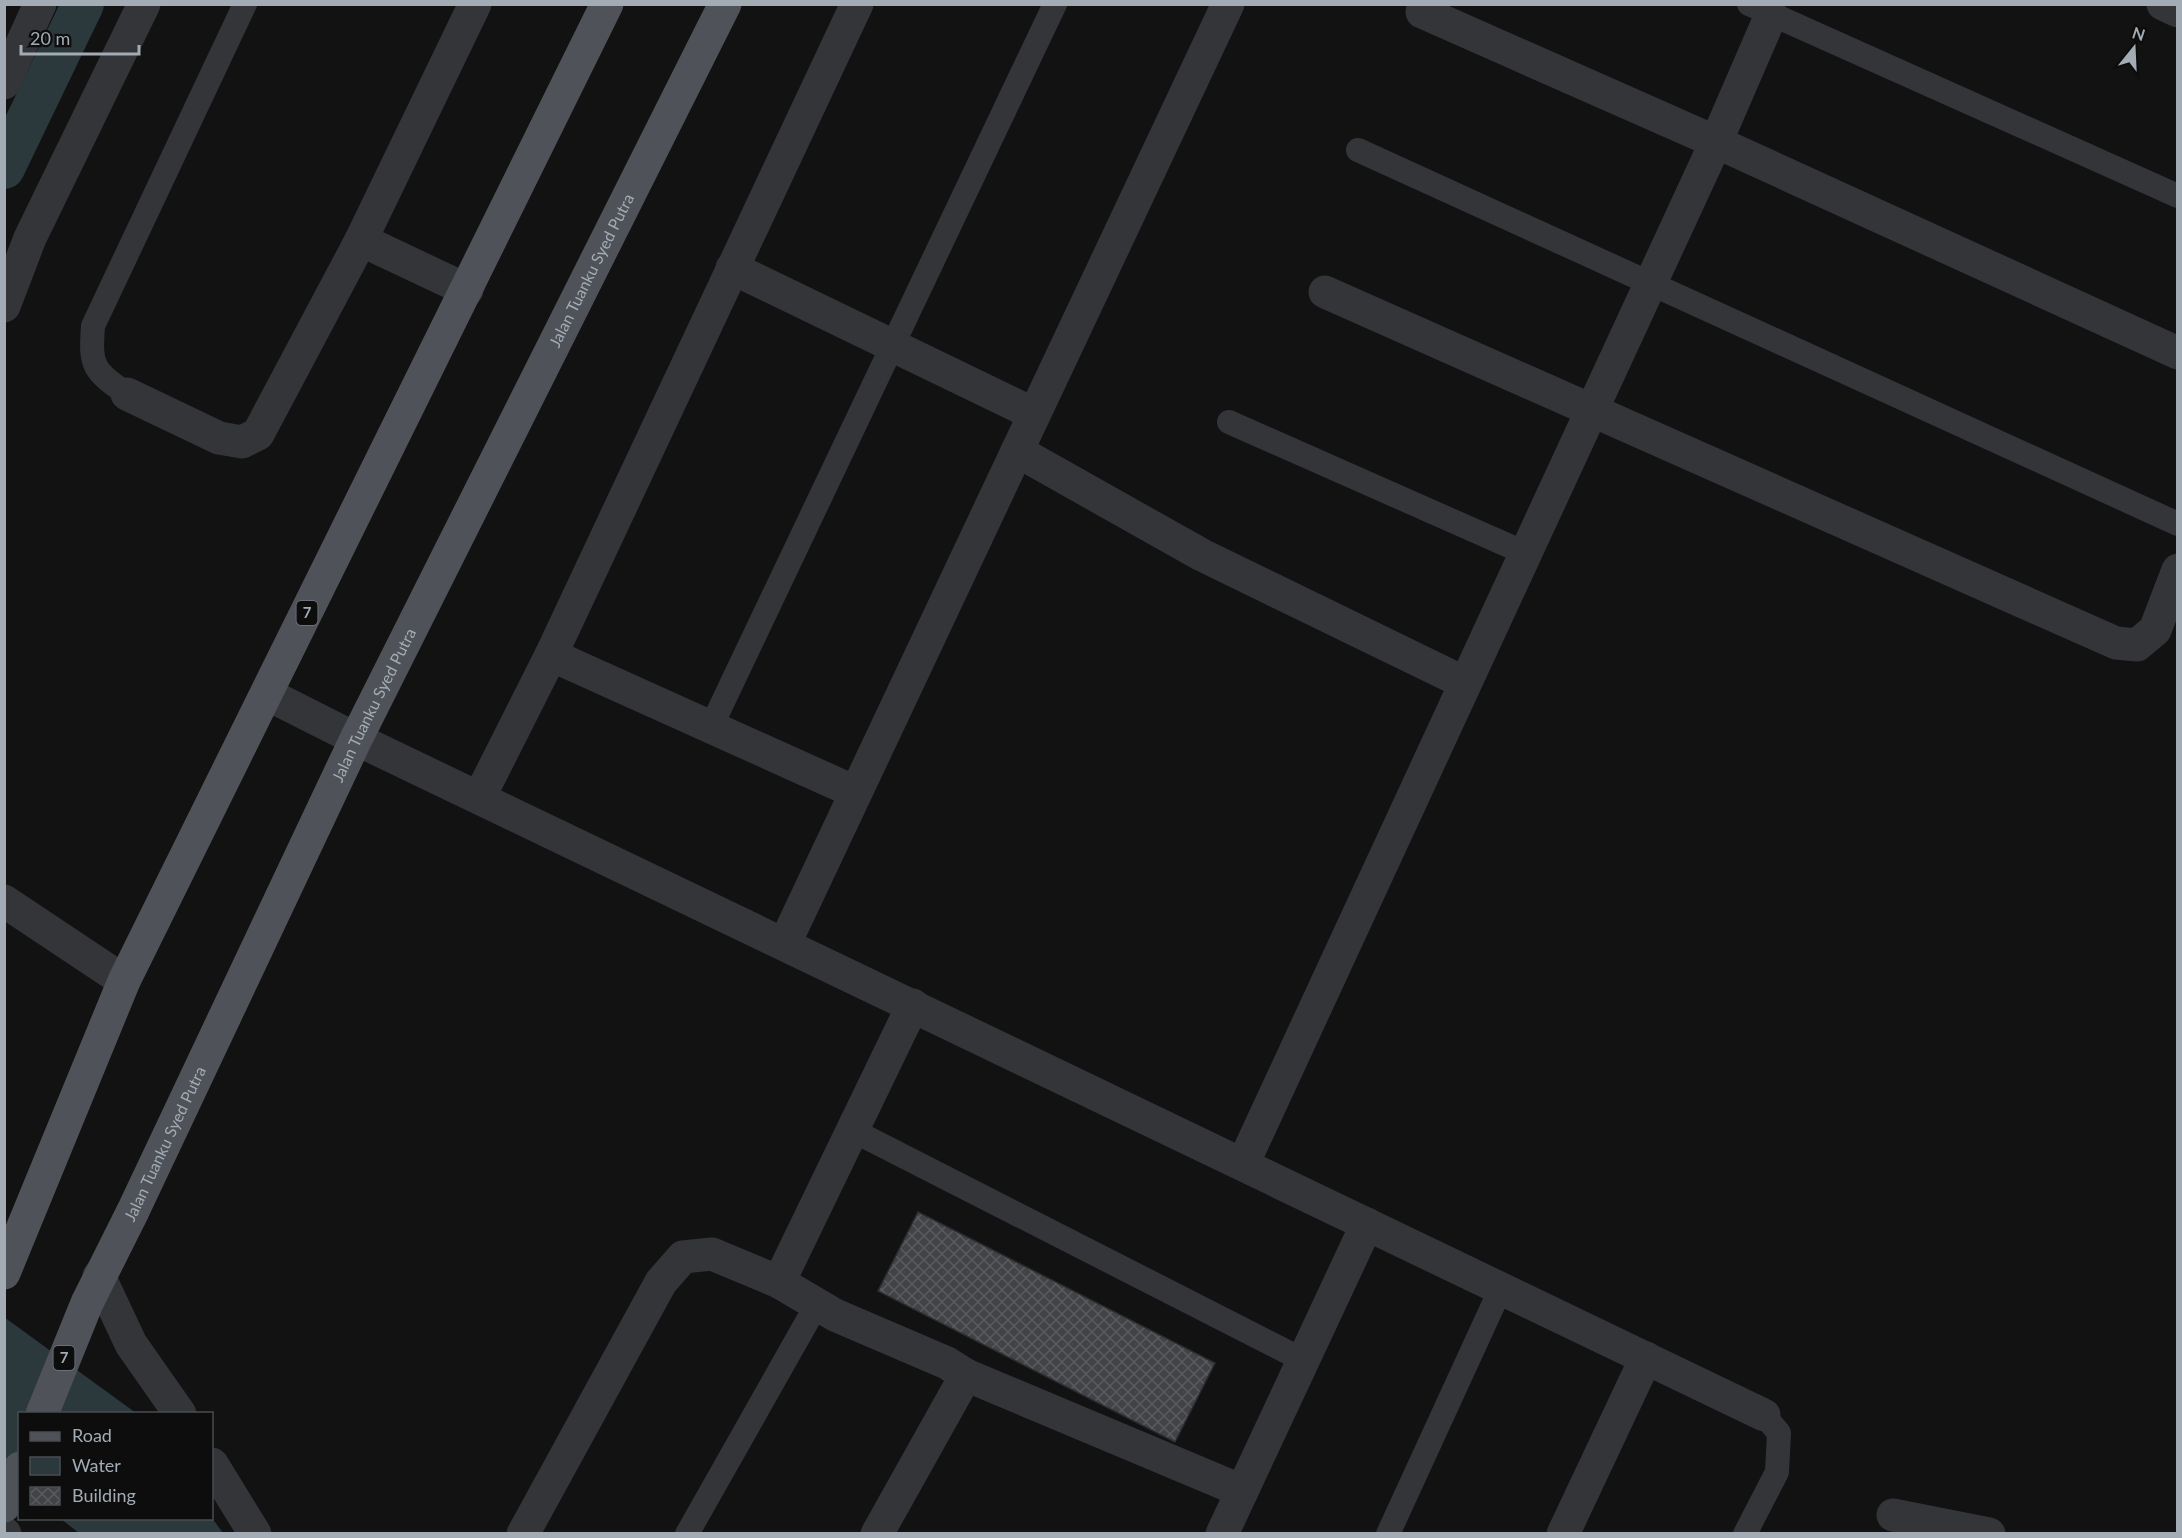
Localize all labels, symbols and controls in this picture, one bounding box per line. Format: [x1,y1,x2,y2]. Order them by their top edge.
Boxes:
scale bar [21,18,140,56]
north arrow [2104,18,2164,78]
text: N [2130,22,2148,44]
text: 20 m [30,27,70,49]
street label: Jalan Tuanku Syed Putra [544,190,637,350]
road number: 7 [296,601,318,625]
street label: Jalan Tuanku Syed Putra [327,625,419,785]
street label: Jalan Tuanku Syed Putra [119,1063,209,1224]
road number: 7 [54,1346,74,1370]
legend [18,1412,213,1520]
text: Road [72,1424,112,1446]
text: Water [72,1454,121,1476]
text: Building [72,1484,136,1506]

